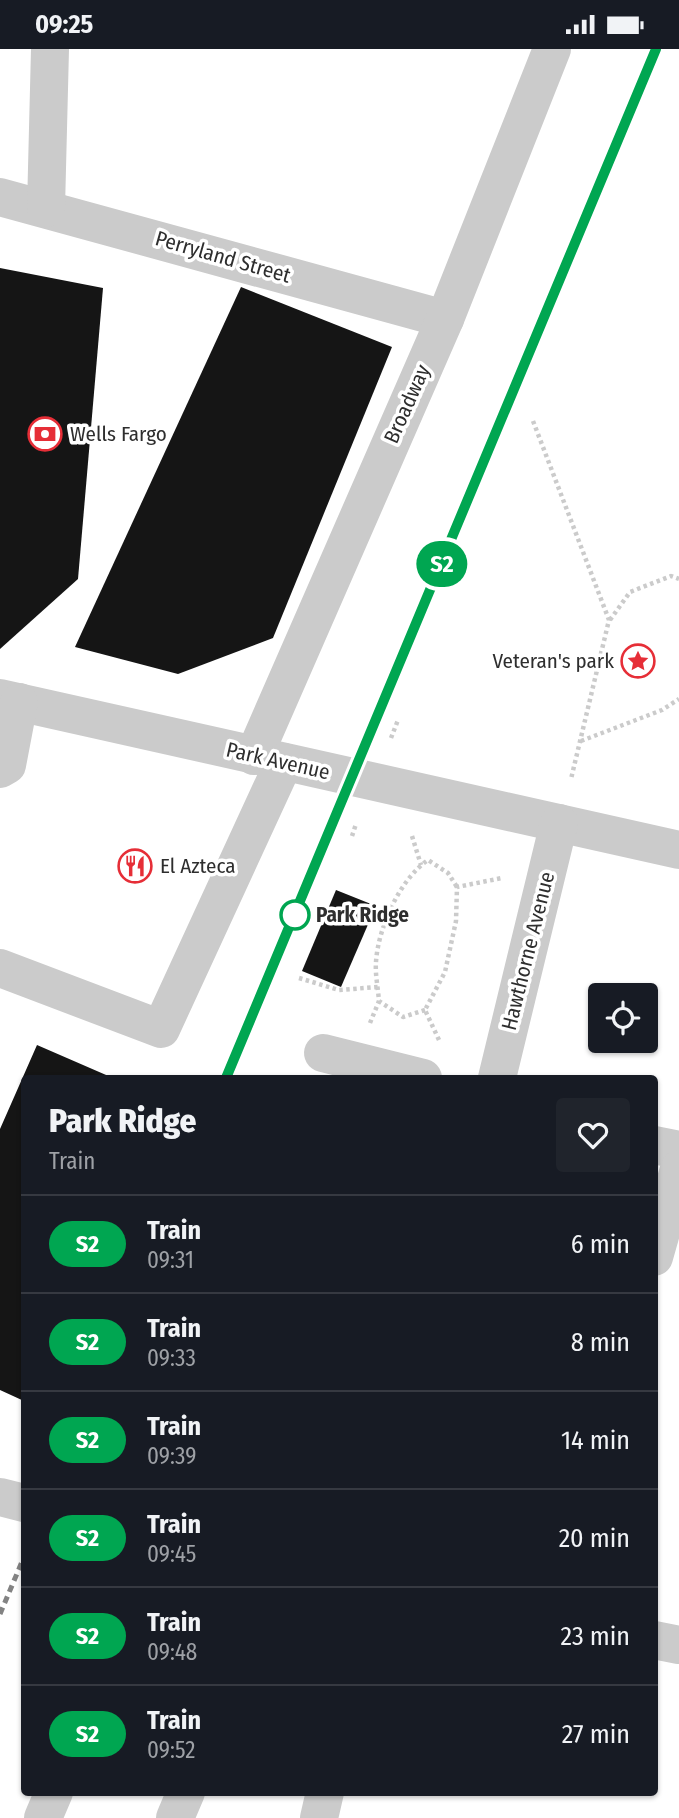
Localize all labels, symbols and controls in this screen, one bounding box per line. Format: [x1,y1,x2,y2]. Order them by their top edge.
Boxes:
text: 09:25 [35,9,93,40]
street label: Perryland Street [152,225,294,289]
street label: Broadway [378,360,436,447]
bank icon: Wells Fargo [26,415,64,453]
place label: Wells Fargo [70,421,167,447]
line badge: S2 [410,541,474,587]
text: S2 [430,550,454,578]
place icon: Veteran's park [619,642,657,680]
place label: Veteran's park [492,648,614,674]
street label: Park Avenue [224,736,332,786]
restaurant icon: El Azteca [116,847,154,885]
place label: El Azteca [160,853,236,879]
street label: Hawthorne Avenue [496,869,560,1033]
marker: Park Ridge [280,900,310,930]
place label: Park Ridge [316,902,409,928]
map controls [588,983,658,1053]
button: locate [588,983,658,1053]
button: heart [556,1098,630,1172]
text: Park Ridge [49,1101,196,1141]
text: Train [49,1147,95,1175]
text: Train [147,1215,201,1246]
text: 6 min [571,1229,630,1260]
text: S2 [76,1230,99,1258]
text: 09:31 [147,1246,194,1274]
text: Train [147,1313,201,1344]
text: 8 min [571,1327,630,1358]
text: S2 [76,1328,99,1356]
text: 09:33 [147,1344,196,1372]
text: Train [147,1411,201,1442]
text: 14 min [561,1425,630,1456]
text: S2 [76,1426,99,1454]
text: 09:39 [147,1442,196,1470]
text: Train [147,1509,201,1540]
text: 20 min [559,1523,630,1554]
text: S2 [76,1524,99,1552]
text: 09:45 [147,1540,196,1568]
text: Train [147,1607,201,1638]
text: 23 min [561,1621,630,1652]
text: S2 [76,1622,99,1650]
text: 09:48 [147,1638,197,1666]
text: Train [147,1705,201,1736]
text: 27 min [562,1719,630,1750]
text: S2 [76,1720,99,1748]
text: 09:52 [147,1736,195,1764]

